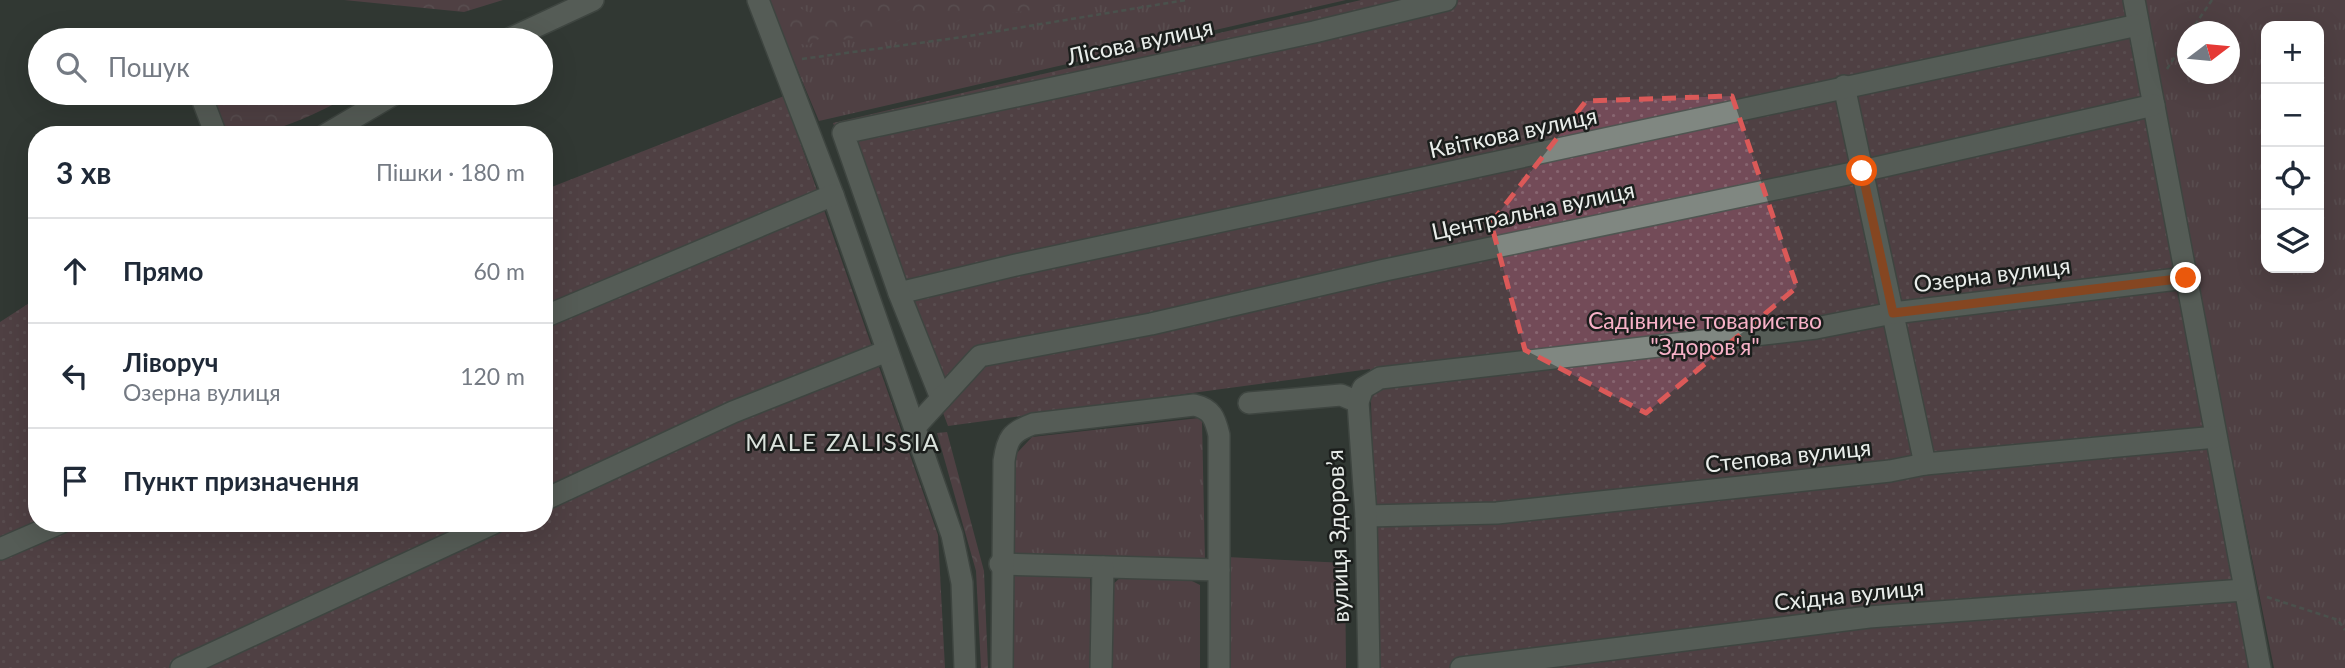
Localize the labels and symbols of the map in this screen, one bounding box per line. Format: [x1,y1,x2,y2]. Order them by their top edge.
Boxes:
street label: Лісова вулиця [1063,12,1215,70]
north arrow [2177,21,2240,84]
street label: Квіткова вулиця [1426,101,1599,163]
route start [1846,155,1877,186]
street label: Центральна вулиця [1429,175,1637,245]
street label: Озерна вулиця [1912,251,2072,298]
route end [2170,262,2201,293]
park label: Садівниче товариство "Здоров'я" [1588,306,1822,360]
district label: MALE ZALISSIA [745,427,941,456]
street label: Степова вулиця [1704,432,1872,478]
street label: вулиця Здоровʼя [1320,449,1354,623]
street label: Східна вулиця [1773,572,1925,616]

